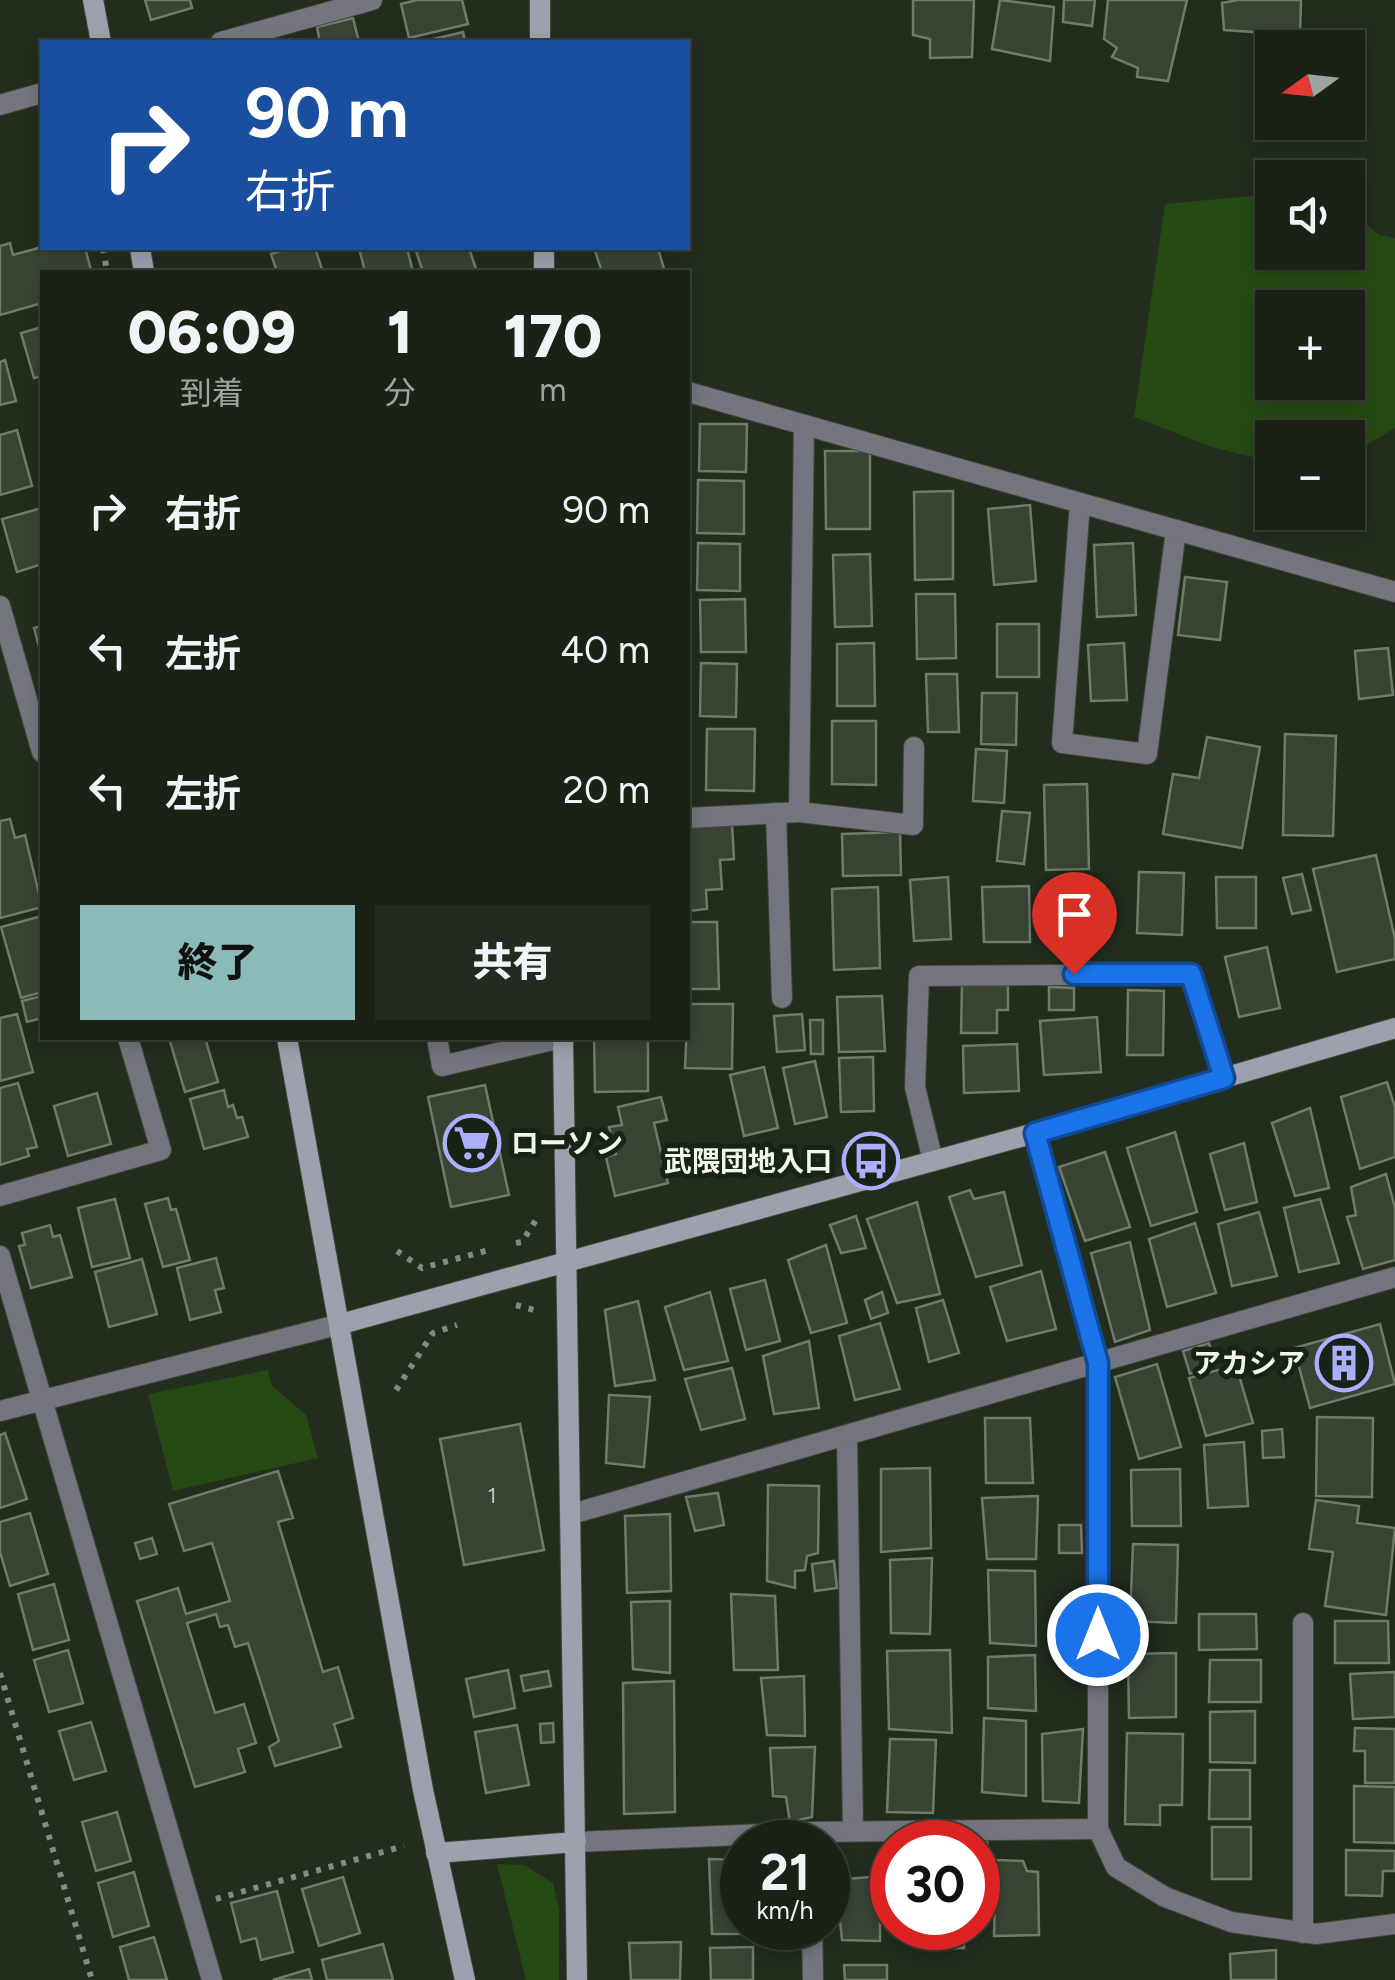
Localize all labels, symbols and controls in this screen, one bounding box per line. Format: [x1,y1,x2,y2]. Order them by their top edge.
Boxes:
north arrow [1255,30,1365,140]
map controls [1255,30,1365,530]
text: 90 m [245,70,409,155]
icon: right [80,80,210,210]
button: sound [1255,160,1365,270]
text: 右折 [245,164,335,218]
button: + [1255,290,1365,400]
text: 06:09 [128,296,296,368]
text: 1 [387,296,413,368]
text: 170 [504,300,602,372]
text: m [539,371,566,409]
text: 到着 [180,374,244,412]
text: 分 [384,374,416,412]
button: − [1255,420,1365,530]
icon: right [80,483,135,538]
text: 90 m [562,487,650,533]
text: 右折 [165,491,241,537]
icon: left [80,623,135,678]
text: 40 m [560,627,650,673]
text: 左折 [165,631,241,677]
icon: left [80,763,135,818]
text: 20 m [563,767,650,813]
text: 左折 [165,771,241,817]
pin [1032,872,1117,975]
icon: arrive [1047,887,1102,942]
button: 終了 [80,905,355,1020]
button: 共有 [375,905,650,1020]
supermarket icon: ローソン [442,1113,502,1173]
place label: ローソン [511,1126,623,1160]
bus stop icon: 武隈団地入口 [841,1131,901,1191]
place label: 武隈団地入口 [664,1144,832,1178]
building icon: アカシア [1314,1333,1374,1393]
place label: アカシア [1193,1346,1305,1380]
house number: 1 [487,1482,497,1509]
position arrow [1046,1583,1150,1687]
speed limit sign: 30 [870,1820,1000,1950]
text: 21 [760,1842,810,1903]
text: km/h [756,1895,814,1925]

